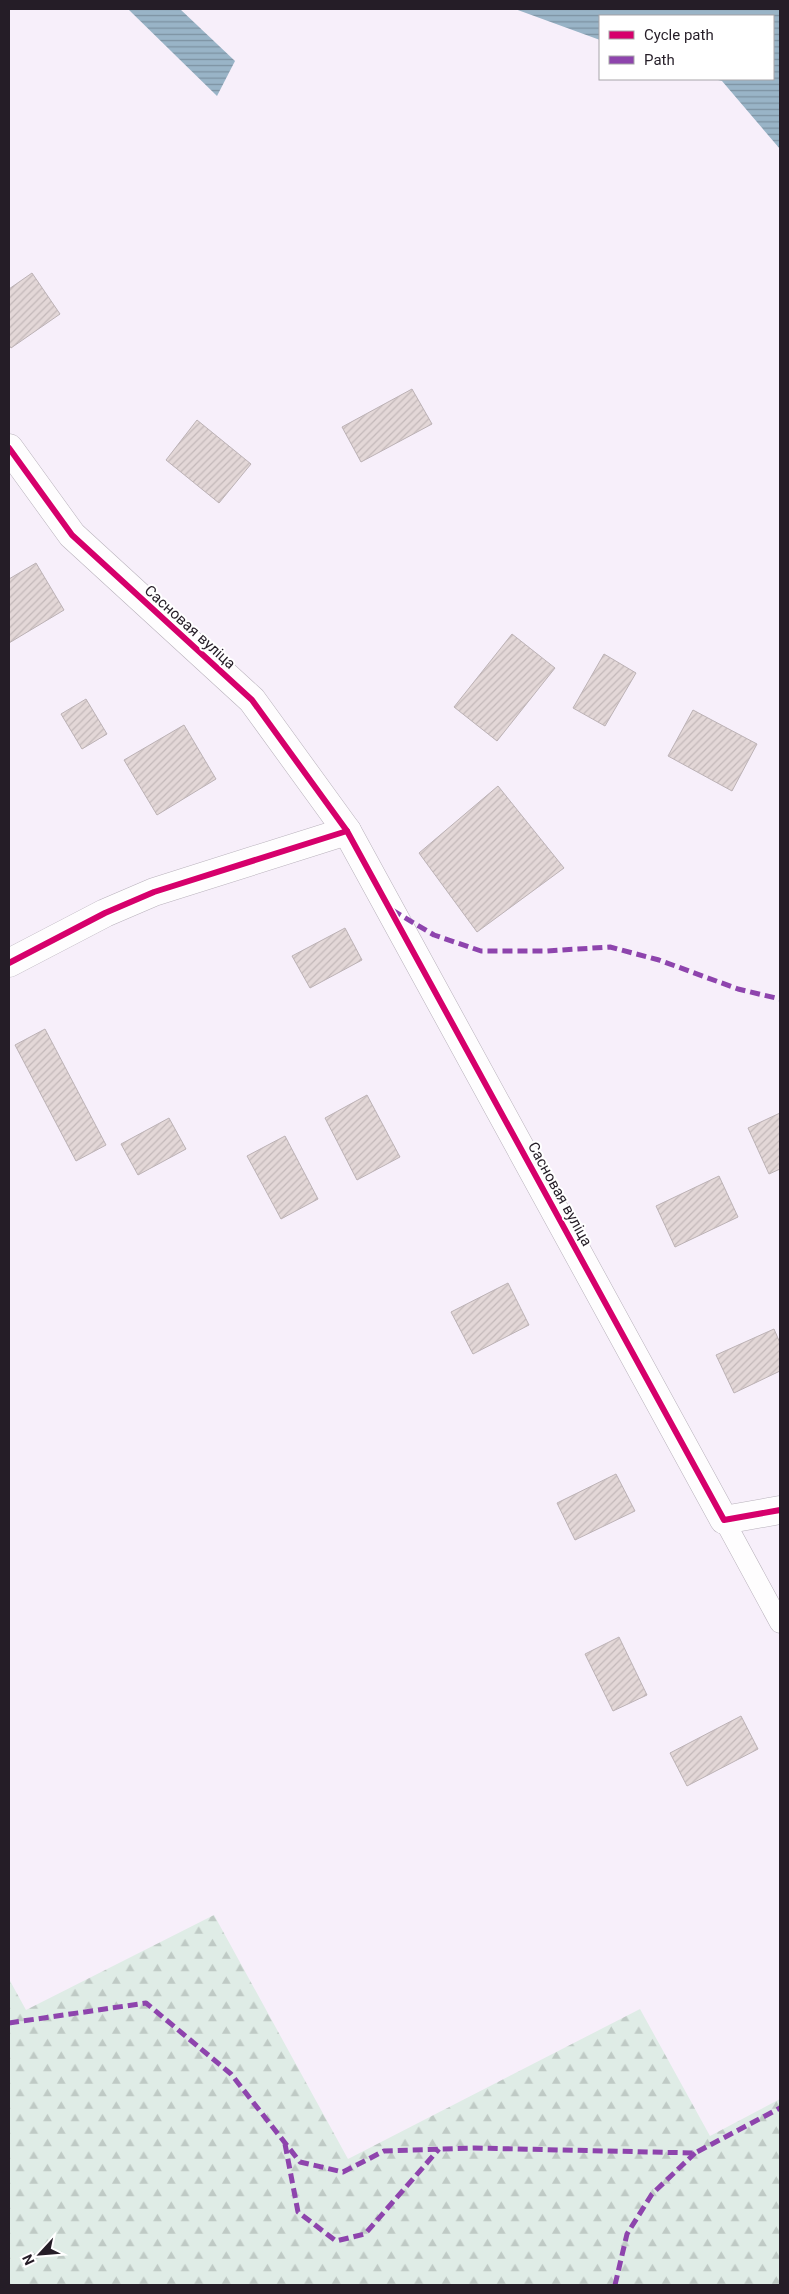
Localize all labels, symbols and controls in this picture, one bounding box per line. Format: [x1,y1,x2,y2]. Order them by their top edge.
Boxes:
legend [599,15,774,80]
text: Cycle path [644,26,714,44]
text: Path [644,51,675,69]
street label: Сасновая вуліца [141,581,239,673]
street label: Сасновая вуліца [524,1139,596,1249]
north arrow [15,2229,65,2279]
text: N [19,2252,38,2268]

